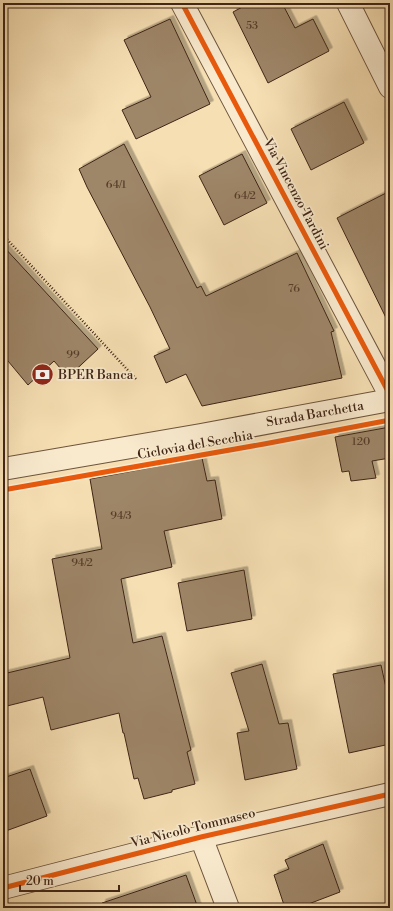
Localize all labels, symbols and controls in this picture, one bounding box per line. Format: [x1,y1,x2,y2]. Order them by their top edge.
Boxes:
house number: 53 [246,19,258,33]
street label: Via Vincenzo Tardini [259,135,332,252]
house number: 64/1 [106,178,126,192]
house number: 64/2 [234,189,256,203]
house number: 76 [288,282,300,296]
house number: 99 [66,348,80,362]
bank icon: BPER Banca [30,362,56,388]
place label: BPER Banca [57,367,134,383]
street label: Strada Barchetta [265,397,365,430]
street label: Ciclovia del Secchia [136,427,254,463]
house number: 120 [352,435,370,449]
house number: 94/3 [110,509,132,523]
house number: 94/2 [71,556,93,570]
street label: Via Nicolò Tommaseo [128,805,257,851]
scale bar [20,867,119,893]
text: 20 m [26,874,54,889]

